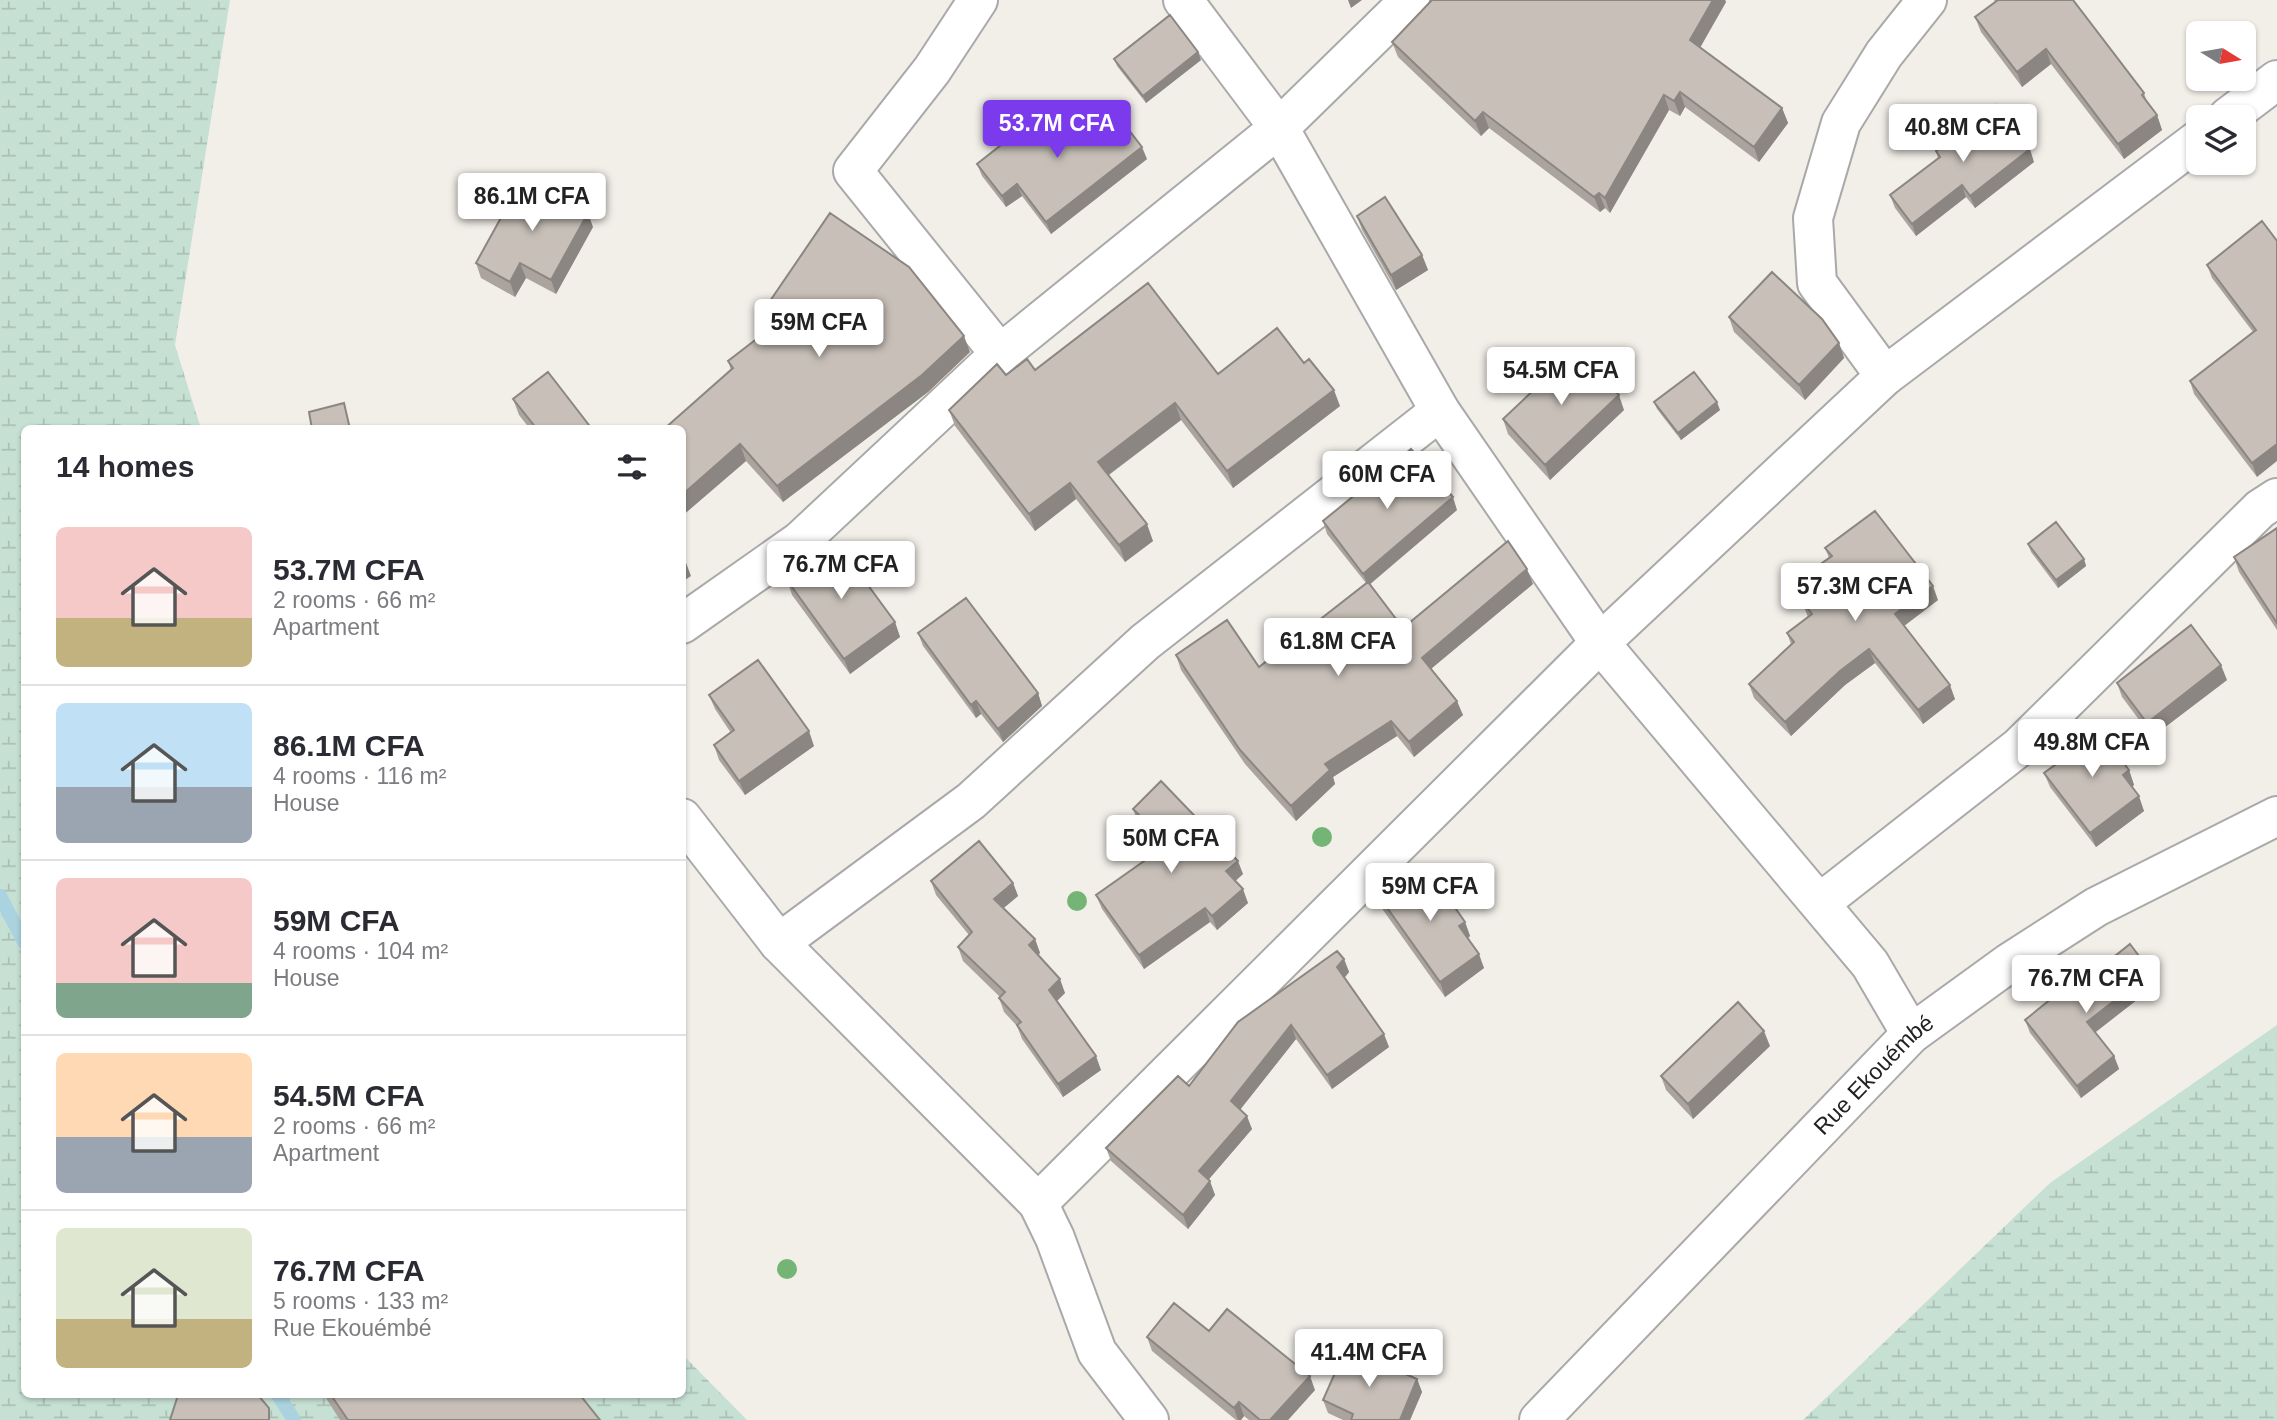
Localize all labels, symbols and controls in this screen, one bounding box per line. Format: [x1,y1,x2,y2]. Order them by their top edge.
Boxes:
north arrow [2186,21,2256,91]
map controls [2186,21,2256,175]
pin: 53.7M CFA [977,100,1137,160]
pin: 40.8M CFA [1883,104,2043,164]
button: layers [2186,105,2256,175]
text: 53.7M CFA [999,110,1115,136]
text: 40.8M CFA [1905,114,2021,140]
pin: 86.1M CFA [452,174,612,233]
text: 86.1M CFA [474,183,590,209]
pin: 59M CFA [754,300,884,359]
text: 59M CFA [770,309,868,335]
pin: 54.5M CFA [1481,348,1641,407]
text: 54.5M CFA [1503,357,1619,383]
icon: filters [613,448,651,486]
text: 14 homes [56,450,194,483]
pin: 60M CFA [1322,452,1452,511]
text: 60M CFA [1338,461,1436,487]
pin: 76.7M CFA [761,542,921,601]
text: 76.7M CFA [783,551,899,577]
text: 53.7M CFA [273,553,425,586]
icon: home [112,555,196,639]
pin: 57.3M CFA [1775,564,1935,623]
text: 57.3M CFA [1797,573,1913,599]
text: 2 rooms · 66 m² [273,587,435,613]
text: Apartment [273,614,379,640]
pin: 61.8M CFA [1258,618,1418,678]
text: 61.8M CFA [1280,628,1396,654]
pin: 49.8M CFA [2012,720,2172,779]
text: 86.1M CFA [273,729,425,762]
text: 49.8M CFA [2034,729,2150,755]
icon: home [112,731,196,815]
text: 4 rooms · 116 m² [273,763,446,789]
text: House [273,790,339,816]
pin: 50M CFA [1106,816,1236,875]
text: 50M CFA [1122,825,1220,851]
pin: 59M CFA [1365,864,1495,923]
text: 59M CFA [1381,873,1479,899]
text: 59M CFA [273,904,400,937]
icon: home [112,906,196,990]
text: 4 rooms · 104 m² [273,938,448,964]
pin: 76.7M CFA [2006,956,2166,1015]
text: House [273,965,339,991]
text: 76.7M CFA [2028,965,2144,991]
street label: Rue Ekouémbé [1808,1009,1938,1140]
text: 54.5M CFA [273,1079,425,1112]
icon: home [112,1081,196,1165]
text: 2 rooms · 66 m² [273,1113,435,1139]
text: Apartment [273,1140,379,1166]
text: 76.7M CFA [273,1254,425,1287]
icon: home [112,1256,196,1340]
text: 5 rooms · 133 m² [273,1288,448,1314]
text: Rue Ekouémbé [273,1315,432,1341]
pin: 41.4M CFA [1289,1330,1449,1389]
text: 41.4M CFA [1311,1339,1427,1365]

